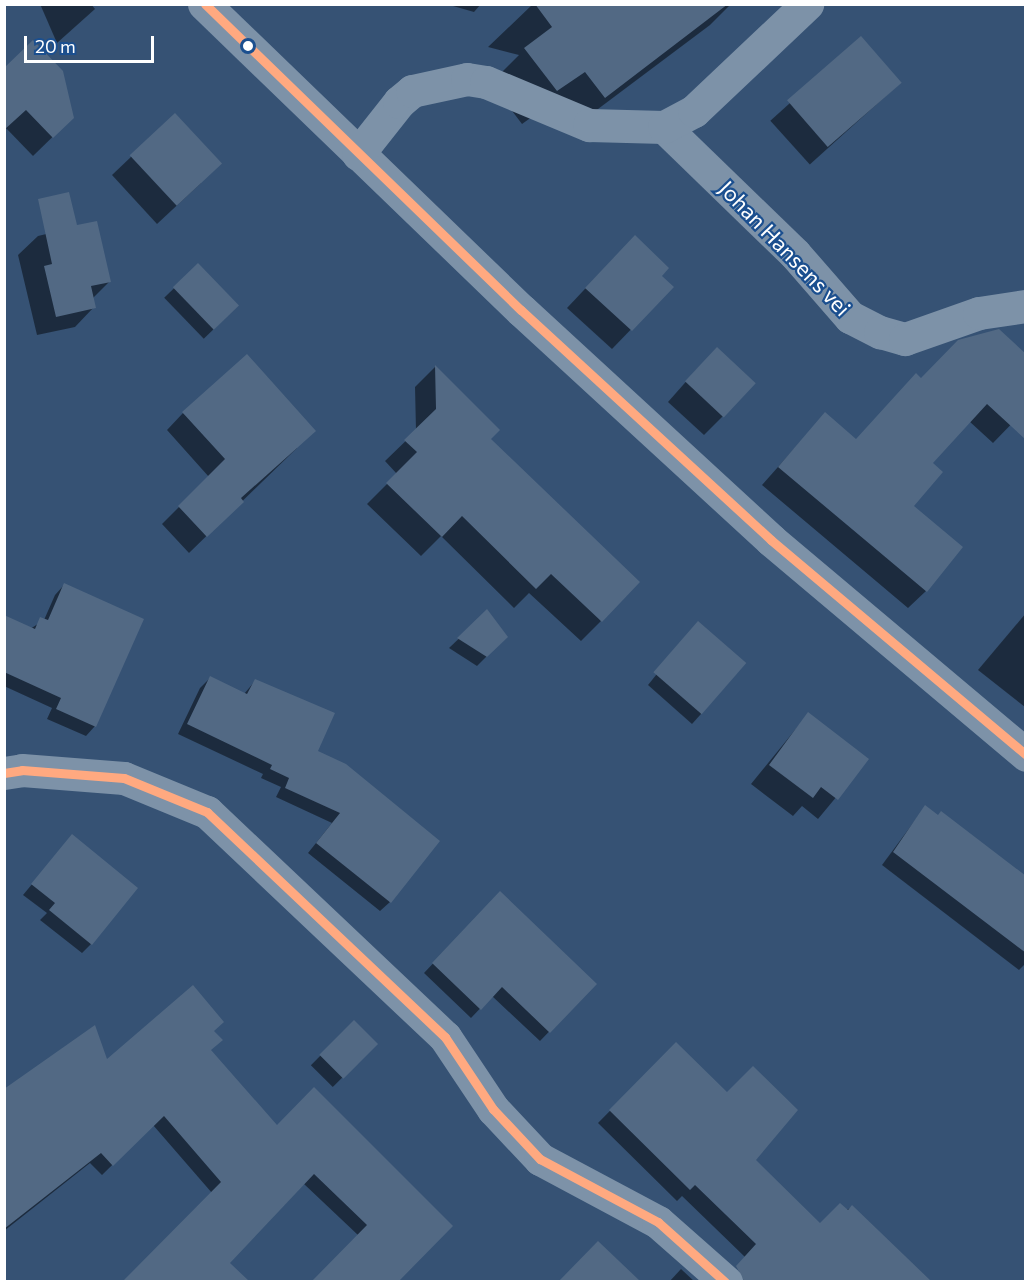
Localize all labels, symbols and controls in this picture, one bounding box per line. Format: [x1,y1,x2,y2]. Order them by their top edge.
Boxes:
scale bar [27,24,158,62]
text: 20 m [35,35,76,57]
unlabelled marker [242,40,254,52]
street label: Johan Hansens vei [714,175,856,321]

